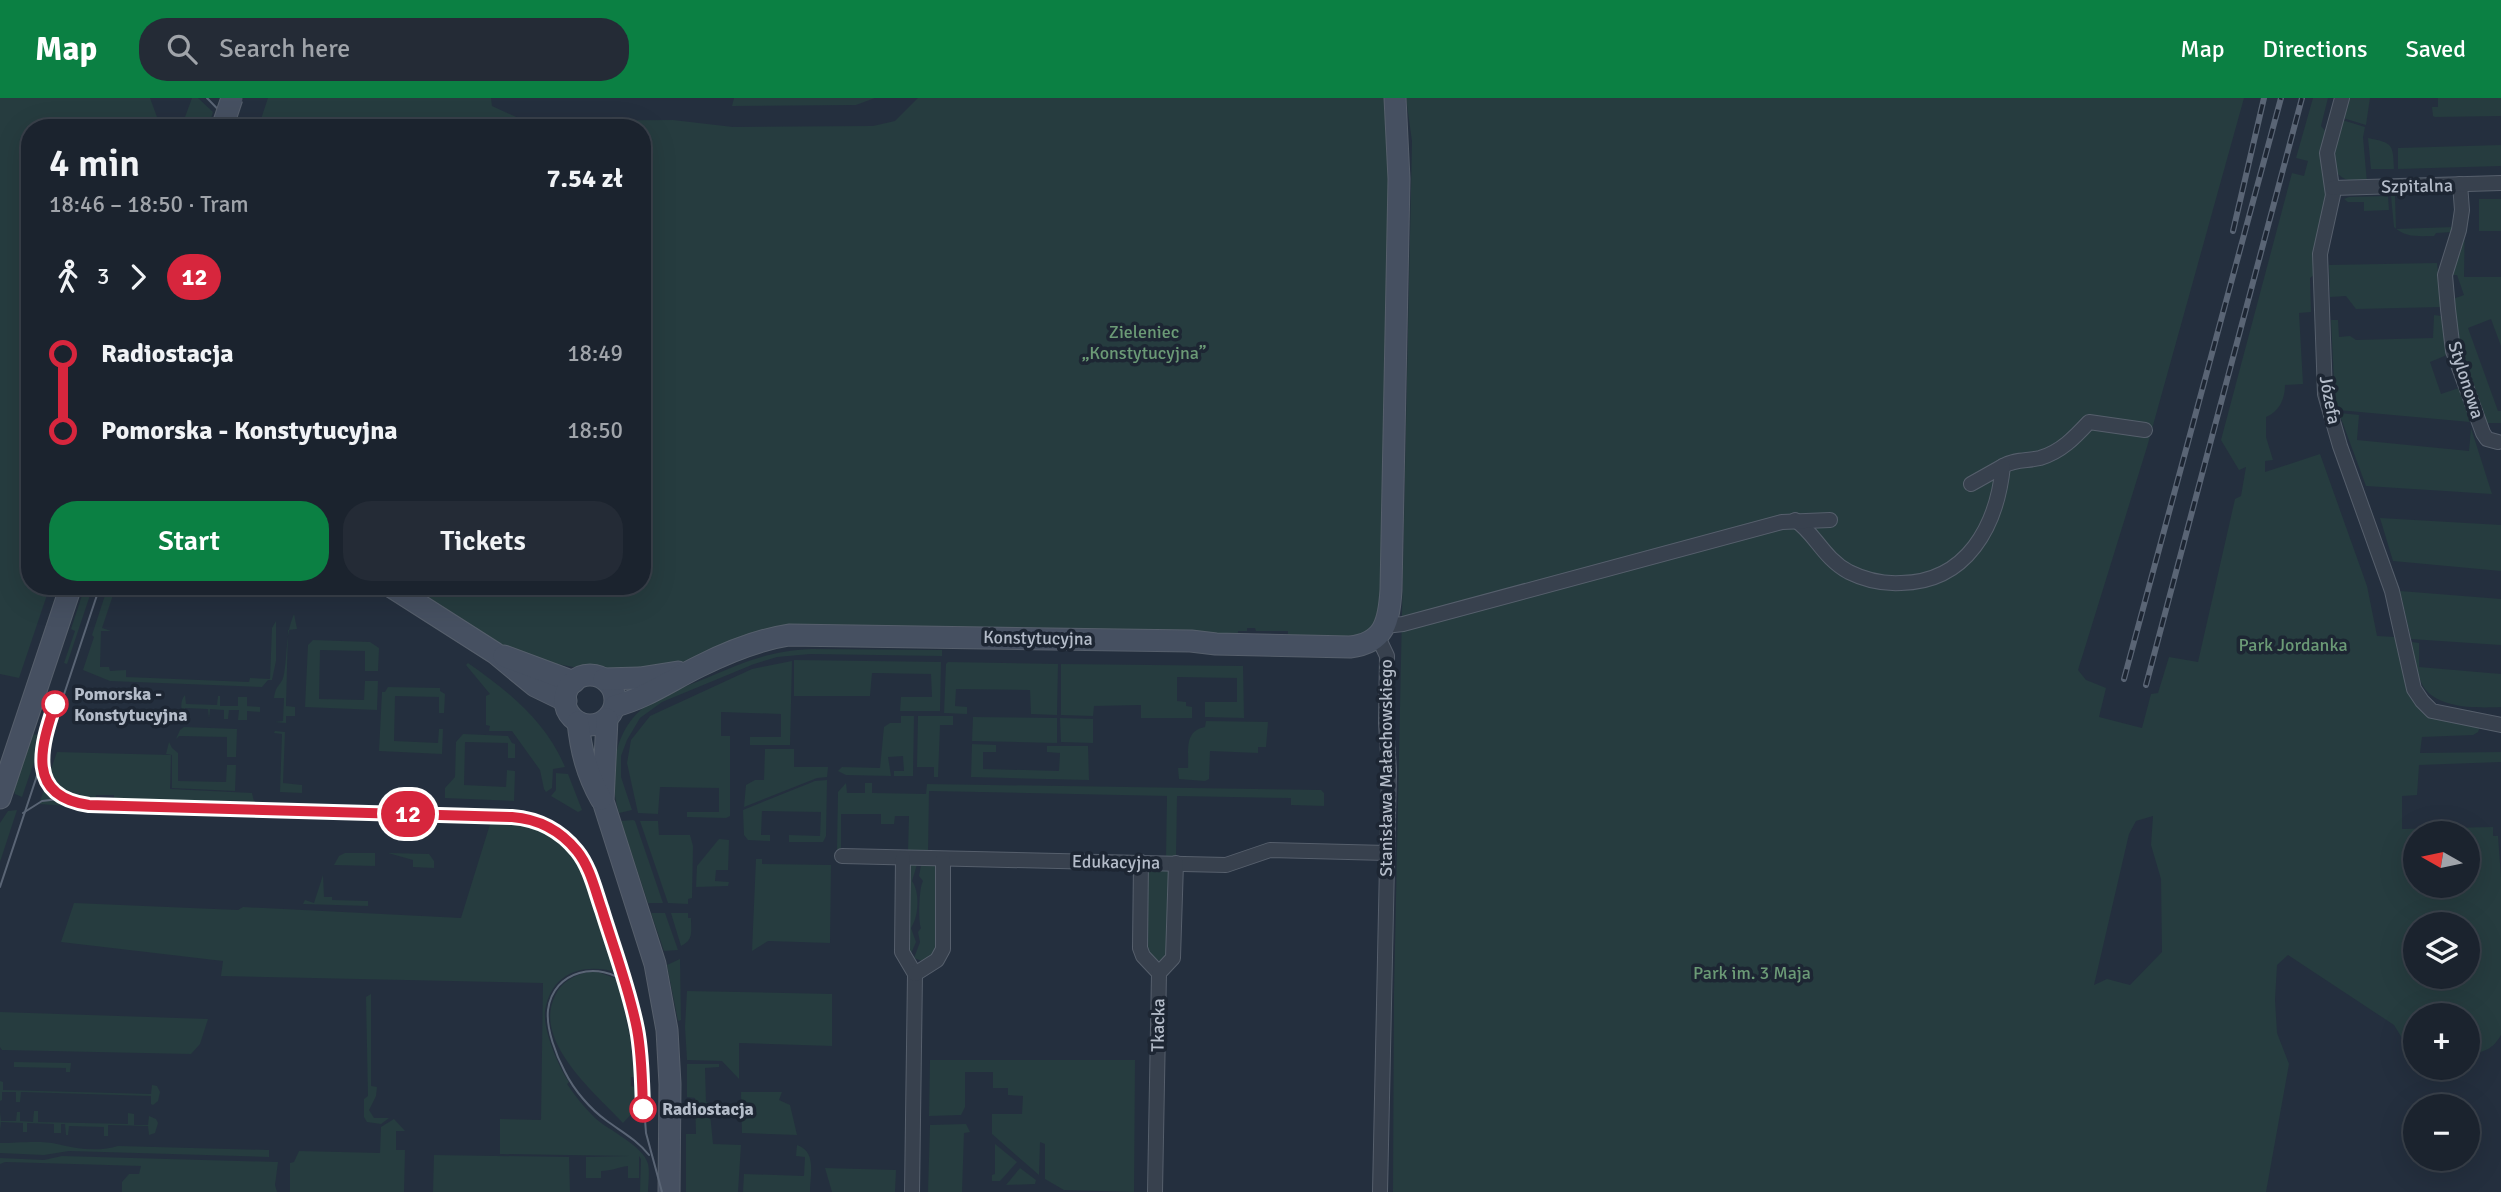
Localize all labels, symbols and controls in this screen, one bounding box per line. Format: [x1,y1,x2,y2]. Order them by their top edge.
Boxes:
search box [139,18,629,81]
text: Map [35,29,97,70]
icon: search [163,30,201,68]
text: Search here [219,33,350,65]
text: Map [2180,34,2225,64]
text: Directions [2263,34,2368,64]
text: Saved [2406,34,2466,64]
text: 4 min [49,140,140,187]
text: 7.54 zł [547,163,623,195]
street label: Szpitalna [2381,174,2453,198]
text: 18:46 – 18:50 · Tram [49,190,249,219]
icon: walk [49,258,87,296]
icon: forward [119,258,157,296]
text: 3 [97,262,109,291]
text: 12 [181,262,207,292]
park label: Zieleniec „Konstytucyjna” [1082,321,1206,364]
text: Radiostacja [101,338,234,370]
street label: Stylonowa [2443,338,2489,422]
text: 18:49 [567,339,623,368]
street label: Józefa [2315,374,2345,426]
text: Pomorska - Konstytucyjna [101,415,398,447]
text: 18:50 [567,416,623,445]
button: Start [49,501,329,581]
button: Tickets [343,501,623,581]
street label: Konstytucyjna [983,626,1093,650]
park label: Park Jordanka [2238,634,2348,656]
street label: Stanisława Małachowskiego [1375,659,1397,877]
place label: Pomorska - Konstytucyjna [74,683,187,726]
marker: Pomorska - Konstytucyjna [42,691,68,717]
line badge: 12 [376,791,440,837]
text: 12 [395,799,421,829]
north arrow [2403,821,2480,898]
map controls [2403,821,2480,1171]
street label: Edukacyjna [1072,850,1160,874]
button: layers [2403,912,2480,989]
park label: Park im. 3 Maja [1693,962,1811,984]
street label: Tkacka [1147,998,1169,1052]
button: + [2403,1003,2480,1080]
button: − [2403,1094,2480,1171]
marker: Radiostacja [630,1096,656,1122]
place label: Radiostacja [662,1098,754,1120]

